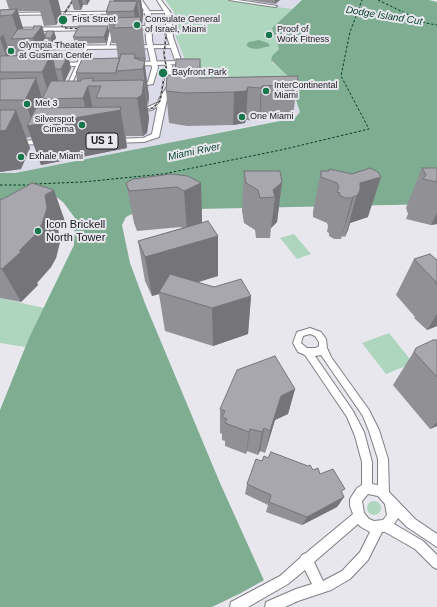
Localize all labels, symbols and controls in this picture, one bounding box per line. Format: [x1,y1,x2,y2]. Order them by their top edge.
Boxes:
water label: Dodge Island Cut [345,4,423,28]
marker: First Street [57,14,69,26]
place label: First Street [72,15,116,25]
place label: Consulate General of Israel, Miami [145,15,220,36]
marker: Consulate General of Israel, Miami [132,20,142,30]
place label: Proof of Work Fitness [277,25,329,46]
marker: Proof of Work Fitness [264,30,274,40]
place label: Olympia Theater at Gusman Center [19,41,93,62]
marker: Olympia Theater at Gusman Center [6,46,16,56]
marker: Bayfront Park [157,67,169,79]
place label: Bayfront Park [172,68,227,78]
place label: InterContinental Miami [274,81,338,102]
marker: InterContinental Miami [261,86,271,96]
marker: Met 3 [22,99,32,109]
place label: Met 3 [35,99,58,109]
marker: One Miami [237,112,247,122]
place label: One Miami [250,112,294,122]
place label: Silverspot Cinema [34,115,74,136]
marker: Silverspot Cinema [77,120,87,130]
road number: US 1 [86,133,118,149]
water label: Miami River [167,141,221,163]
marker: Exhale Miami [16,152,26,162]
place label: Exhale Miami [29,152,83,162]
place label: Icon Brickell North Tower [46,218,105,244]
marker: Icon Brickell North Tower [33,226,43,236]

